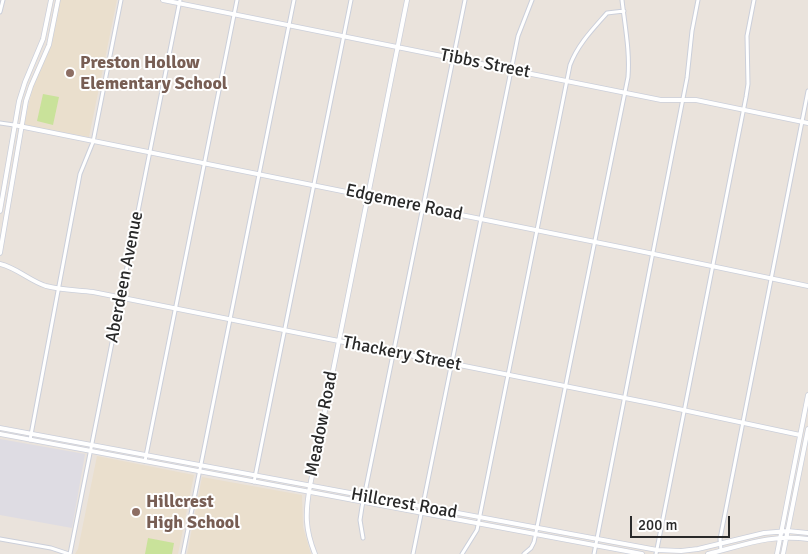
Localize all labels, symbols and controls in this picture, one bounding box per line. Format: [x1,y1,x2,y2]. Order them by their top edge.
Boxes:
street label: Tibbs Street [438,45,532,83]
place label: Preston Hollow Elementary School [80,52,227,94]
marker: Preston Hollow Elementary School [64,67,76,79]
street label: Edgemere Road [343,180,465,226]
street label: Aberdeen Avenue [102,209,148,345]
street label: Thackery Street [341,332,463,376]
street label: Meadow Road [301,370,343,478]
street label: Hillcrest Road [349,484,459,524]
place label: Hillcrest High School [146,491,240,534]
marker: Hillcrest High School [130,506,142,518]
scale bar [633,506,733,538]
text: 200 m [638,516,678,534]

